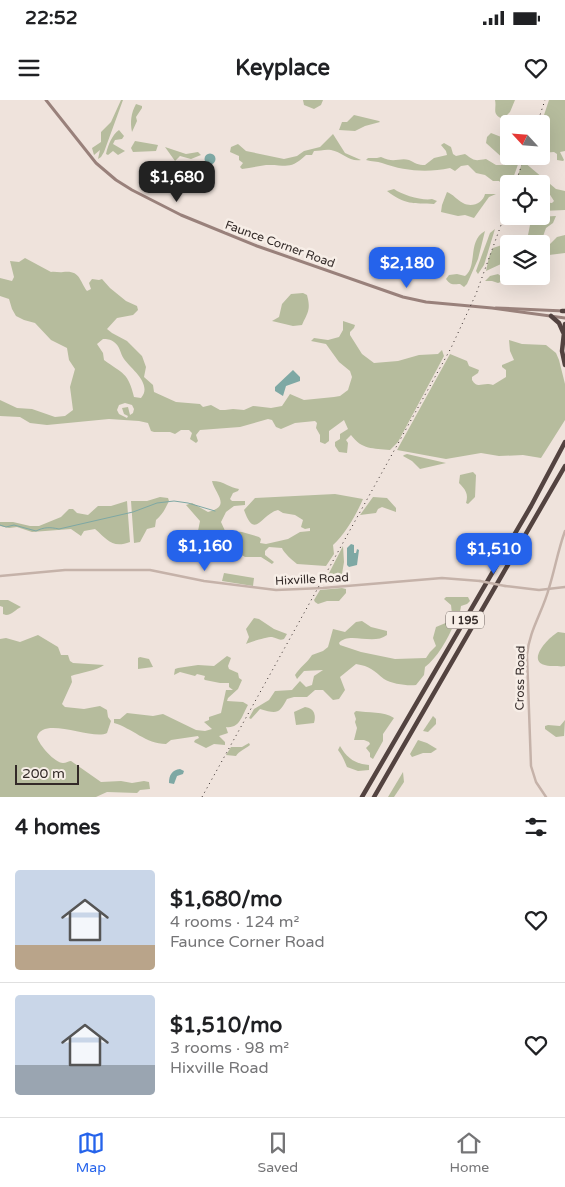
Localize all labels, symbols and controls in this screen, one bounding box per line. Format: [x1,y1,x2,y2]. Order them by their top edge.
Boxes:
text: 22:52 [25,7,78,29]
icon: menu [15,54,43,82]
icon: heart [522,54,550,82]
text: Keyplace [235,55,330,81]
north arrow [500,115,550,165]
map controls [500,115,550,285]
pin: $1,680 [136,161,218,203]
text: $1,680 [150,167,204,187]
button: locate [500,175,550,225]
street label: Faunce Corner Road [223,218,337,270]
button: layers [500,235,550,285]
pin: $2,180 [366,246,448,289]
text: $2,180 [380,253,434,273]
pin: $1,160 [164,530,246,572]
pin: $1,510 [453,532,535,575]
text: $1,160 [178,536,232,556]
text: $1,510 [467,539,521,559]
street label: Hixville Road [275,570,349,588]
road number: I 195 [446,612,484,628]
street label: Cross Road [512,645,528,711]
scale bar [15,762,79,785]
text: 200 m [22,765,65,782]
icon: filters [522,813,550,841]
text: 4 homes [15,815,100,840]
text: $1,680/mo [170,887,282,912]
icon: home [55,890,115,950]
icon: heart [522,906,550,934]
text: 4 rooms · 124 m² [170,912,299,932]
text: Faunce Corner Road [170,932,325,952]
text: $1,510/mo [170,1013,282,1038]
icon: home [55,1015,115,1075]
icon: heart [522,1031,550,1059]
text: 3 rooms · 98 m² [170,1038,289,1058]
text: Hixville Road [170,1058,269,1078]
tab: Map [76,1129,106,1176]
tab: Saved [258,1129,298,1176]
tab: Home [450,1129,489,1176]

